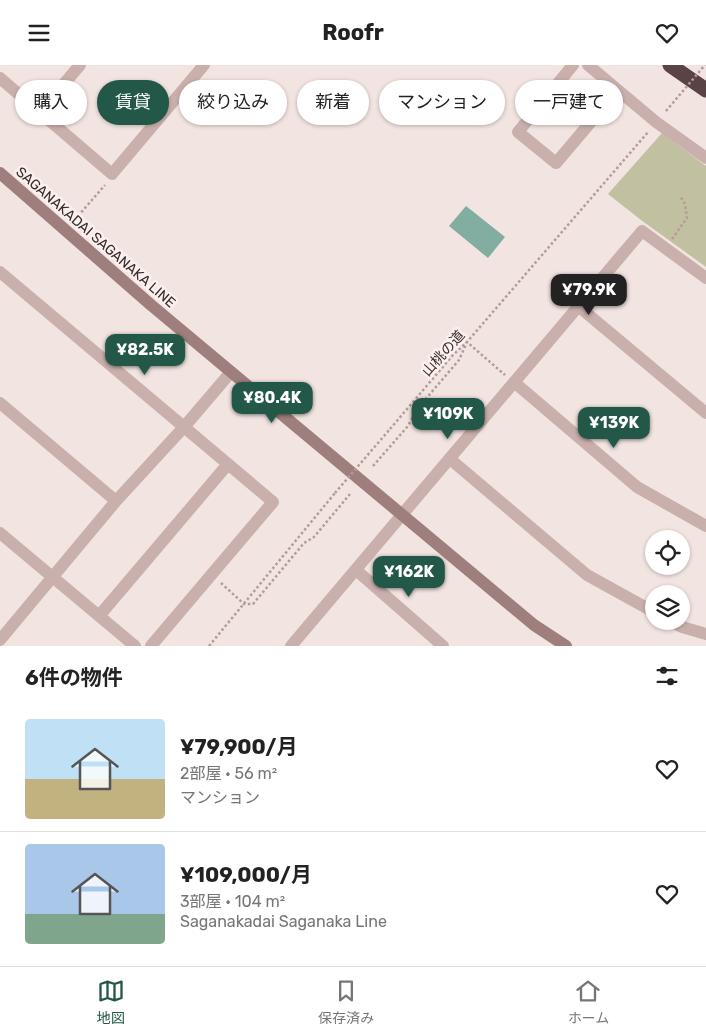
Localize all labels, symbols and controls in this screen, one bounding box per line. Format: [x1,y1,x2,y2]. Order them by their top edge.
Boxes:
icon: menu [25,19,53,47]
text: Roofr [322,19,384,46]
icon: heart [653,19,681,47]
chip: 購入 [15,80,87,125]
chip: 賃貸 [97,80,169,125]
chip: 絞り込み [179,80,287,125]
chip: 新着 [297,80,369,125]
chip: マンション [379,80,505,125]
chip: 一戸建て [515,80,623,125]
street label: SAGANAKADAI SAGANAKA LINE [12,163,179,311]
pin: ¥79.9K [548,273,630,316]
text: ¥79.9K [562,280,616,299]
street label: 山桃の道 [418,327,468,380]
pin: ¥82.5K [104,333,186,376]
text: ¥82.5K [116,340,174,359]
pin: ¥80.4K [231,381,313,424]
text: ¥80.4K [243,388,301,407]
pin: ¥109K [413,397,483,440]
text: ¥109K [423,404,473,423]
pin: ¥139K [579,407,649,449]
text: ¥139K [589,413,639,432]
map controls [645,530,690,630]
button: locate [645,530,690,575]
pin: ¥162K [374,555,444,598]
text: ¥162K [384,562,434,581]
button: layers [645,585,690,630]
icon: filters [653,662,681,690]
text: 6件の物件 [25,665,123,690]
text: ¥79,900/月 [180,734,298,759]
icon: home [65,739,125,799]
icon: heart [653,755,681,783]
text: 2部屋 · 56 m² [180,764,277,783]
text: マンション [180,788,260,807]
text: ¥109,000/月 [180,862,312,887]
icon: home [65,864,125,924]
icon: heart [653,880,681,908]
text: 3部屋 · 104 m² [180,892,285,911]
text: Saganakadai Saganaka Line [180,912,387,931]
tab: 地図 [97,977,125,1027]
tab: 保存済み [318,977,374,1027]
tab: ホーム [568,977,609,1027]

